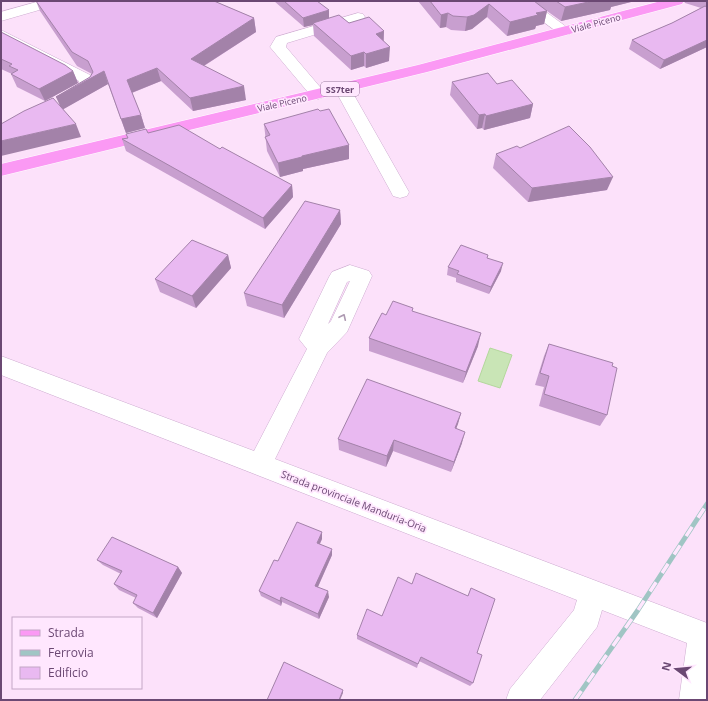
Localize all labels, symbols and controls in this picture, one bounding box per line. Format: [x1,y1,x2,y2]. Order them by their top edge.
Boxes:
street label: Viale Piceno [570,10,622,36]
road number: SS7ter [321,82,359,96]
street label: Viale Piceno [256,91,308,115]
one-way arrow [338,313,346,321]
street label: Strada provinciale Manduria-Oria [279,467,429,535]
legend [12,617,142,689]
text: Strada [48,624,84,641]
text: Ferrovia [48,644,94,661]
north arrow [656,649,696,689]
text: N [657,660,674,672]
text: Edificio [48,664,88,681]

